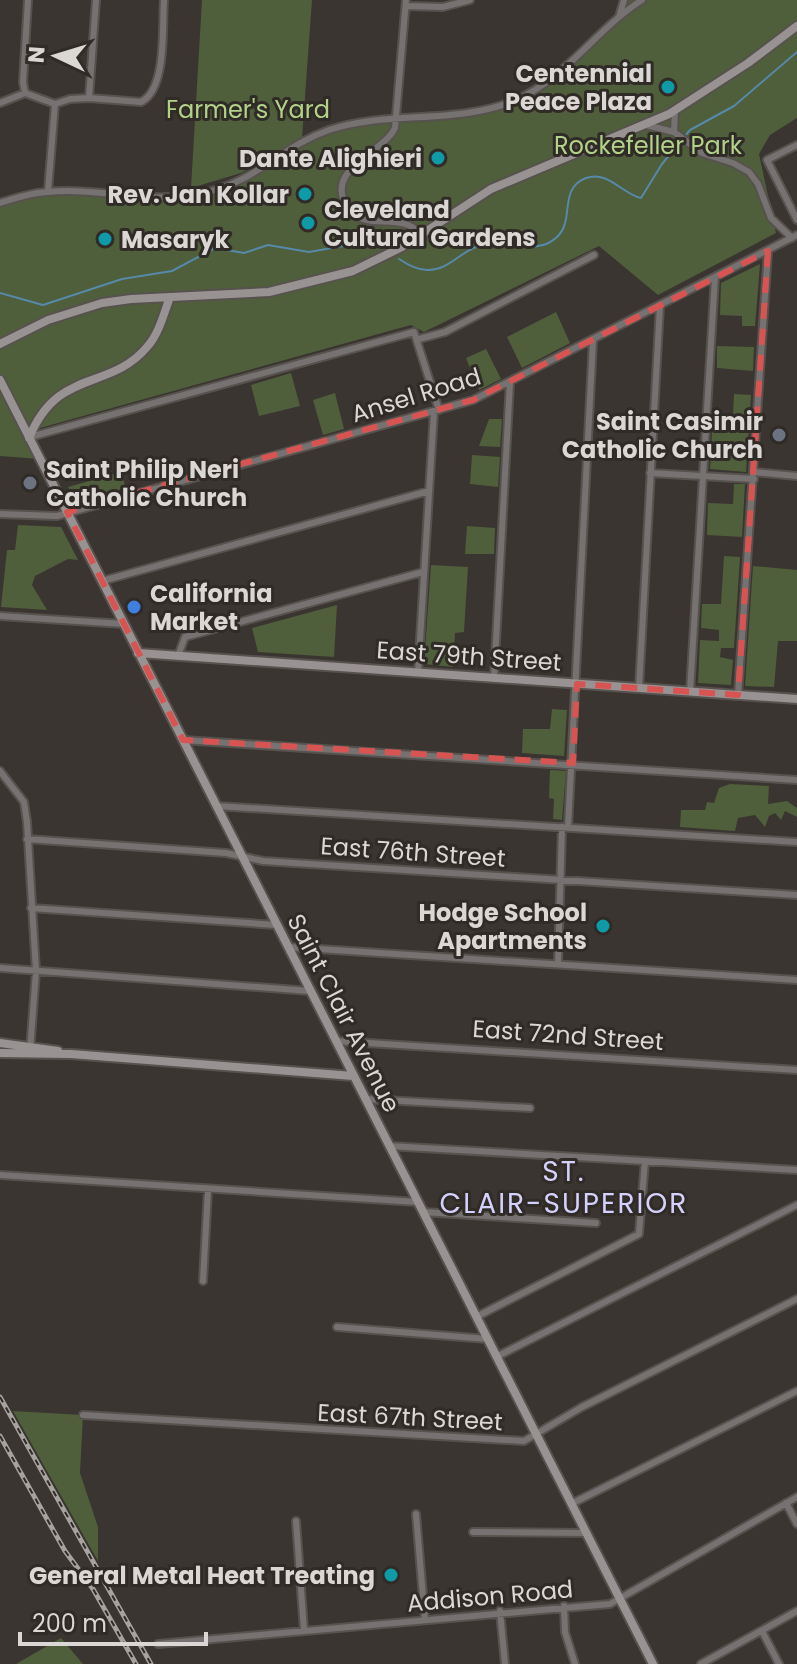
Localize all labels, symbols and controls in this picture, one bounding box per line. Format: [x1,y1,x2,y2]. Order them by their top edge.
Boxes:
north arrow [16,16,96,96]
text: N [21,45,53,64]
place label: Centennial Peace Plaza [505,57,652,118]
marker: Centennial Peace Plaza [659,78,677,96]
park label: Farmer's Yard [166,93,330,126]
park label: Rockefeller Park [554,129,743,162]
place label: Dante Alighieri [239,142,422,175]
marker: Dante Alighieri [429,149,447,167]
place label: Rev. Jan Kollar [108,178,289,211]
marker: Rev. Jan Kollar [296,185,314,203]
place label: Cleveland Cultural Gardens [324,193,536,254]
marker: Cleveland Cultural Gardens [299,214,317,232]
place label: Masaryk [121,223,229,256]
marker: Masaryk [96,230,114,248]
street label: Ansel Road [347,360,485,430]
place label: Saint Casimir Catholic Church [562,405,763,466]
marker: Saint Casimir Catholic Church [770,426,788,444]
place label: Saint Philip Neri Catholic Church [46,453,247,514]
marker: Saint Philip Neri Catholic Church [21,474,39,492]
place label: California Market [150,577,273,638]
marker: California Market [125,598,143,616]
street label: East 79th Street [375,633,563,679]
street label: East 76th Street [319,829,507,875]
place label: Hodge School Apartments [419,896,587,957]
street label: Saint Clair Avenue [280,908,408,1118]
marker: Hodge School Apartments [594,917,612,935]
street label: East 72nd Street [471,1012,665,1058]
district label: ST. CLAIR-SUPERIOR [440,1152,688,1223]
street label: East 67th Street [317,1396,503,1438]
place label: General Metal Heat Treating [29,1559,375,1592]
marker: General Metal Heat Treating [382,1566,400,1584]
street label: Addison Road [406,1572,574,1620]
scale bar [20,1596,206,1646]
text: 200 m [32,1607,107,1640]

